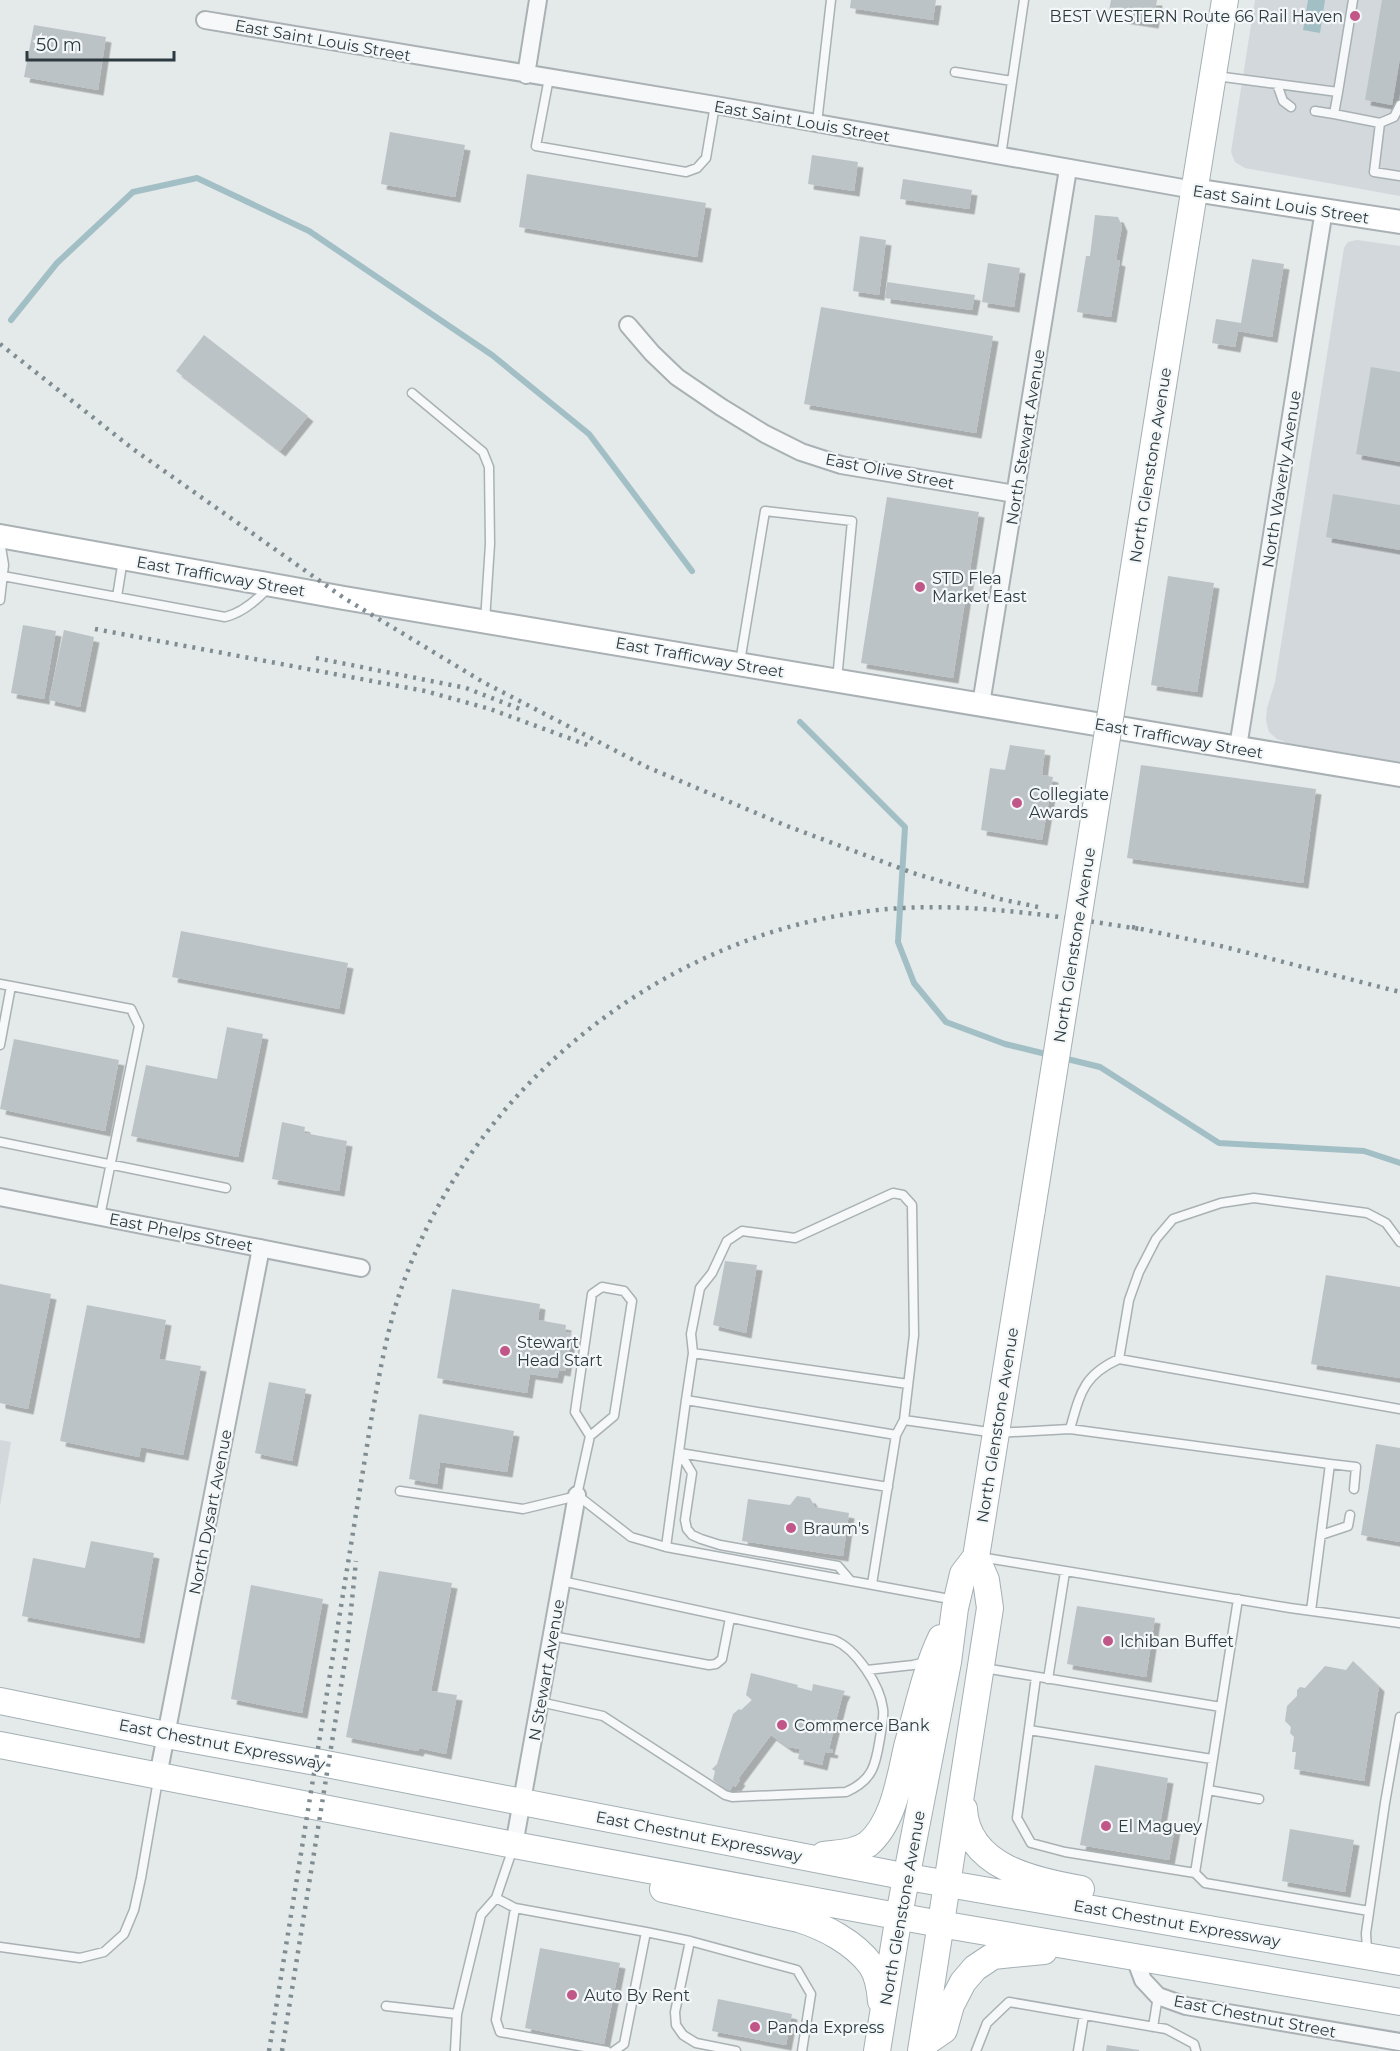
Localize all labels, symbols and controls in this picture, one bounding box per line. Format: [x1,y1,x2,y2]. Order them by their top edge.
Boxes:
place label: BEST WESTERN Route 66 Rail Haven [1050,7,1343,26]
marker: BEST WESTERN Route 66 Rail Haven [1348,9,1362,23]
street label: East Saint Louis Street [233,16,413,65]
scale bar [27,24,174,62]
text: 50 m [36,34,82,56]
street label: East Saint Louis Street [712,97,892,146]
street label: East Saint Louis Street [1191,181,1371,228]
street label: North Stewart Avenue [1002,348,1049,526]
street label: North Glenstone Avenue [1126,366,1175,564]
street label: North Waverly Avenue [1258,389,1305,569]
street label: East Olive Street [824,450,957,493]
street label: East Trafficway Street [135,552,307,601]
place label: STD Flea Market East [932,569,1027,606]
marker: STD Flea Market East [913,580,927,594]
street label: East Trafficway Street [614,633,786,682]
street label: East Trafficway Street [1093,714,1265,763]
place label: Collegiate Awards [1029,785,1109,822]
marker: Collegiate Awards [1010,796,1024,810]
street label: North Glenstone Avenue [1050,846,1099,1044]
street label: East Phelps Street [107,1209,255,1256]
street label: North Glenstone Avenue [973,1326,1022,1524]
place label: Stewart Head Start [517,1333,603,1370]
marker: Stewart Head Start [498,1344,512,1358]
street label: North Dysart Avenue [185,1428,236,1596]
place label: Braum's [803,1519,869,1538]
marker: Braum's [784,1521,798,1535]
street label: N Stewart Avenue [525,1598,568,1742]
place label: Ichiban Buffet [1120,1632,1234,1651]
marker: Ichiban Buffet [1101,1634,1115,1648]
street label: East Chestnut Expressway [117,1715,327,1774]
place label: Commerce Bank [794,1716,930,1735]
marker: Commerce Bank [775,1718,789,1732]
street label: East Chestnut Expressway [594,1807,804,1866]
street label: North Glenstone Avenue [876,1809,929,2007]
place label: El Maguey [1118,1817,1202,1836]
marker: El Maguey [1099,1819,1113,1833]
street label: East Chestnut Expressway [1072,1896,1282,1951]
place label: Auto By Rent [584,1986,690,2005]
marker: Auto By Rent [565,1988,579,2002]
street label: East Chestnut Street [1172,1991,1338,2042]
place label: Panda Express [767,2018,885,2037]
marker: Panda Express [748,2020,762,2034]

